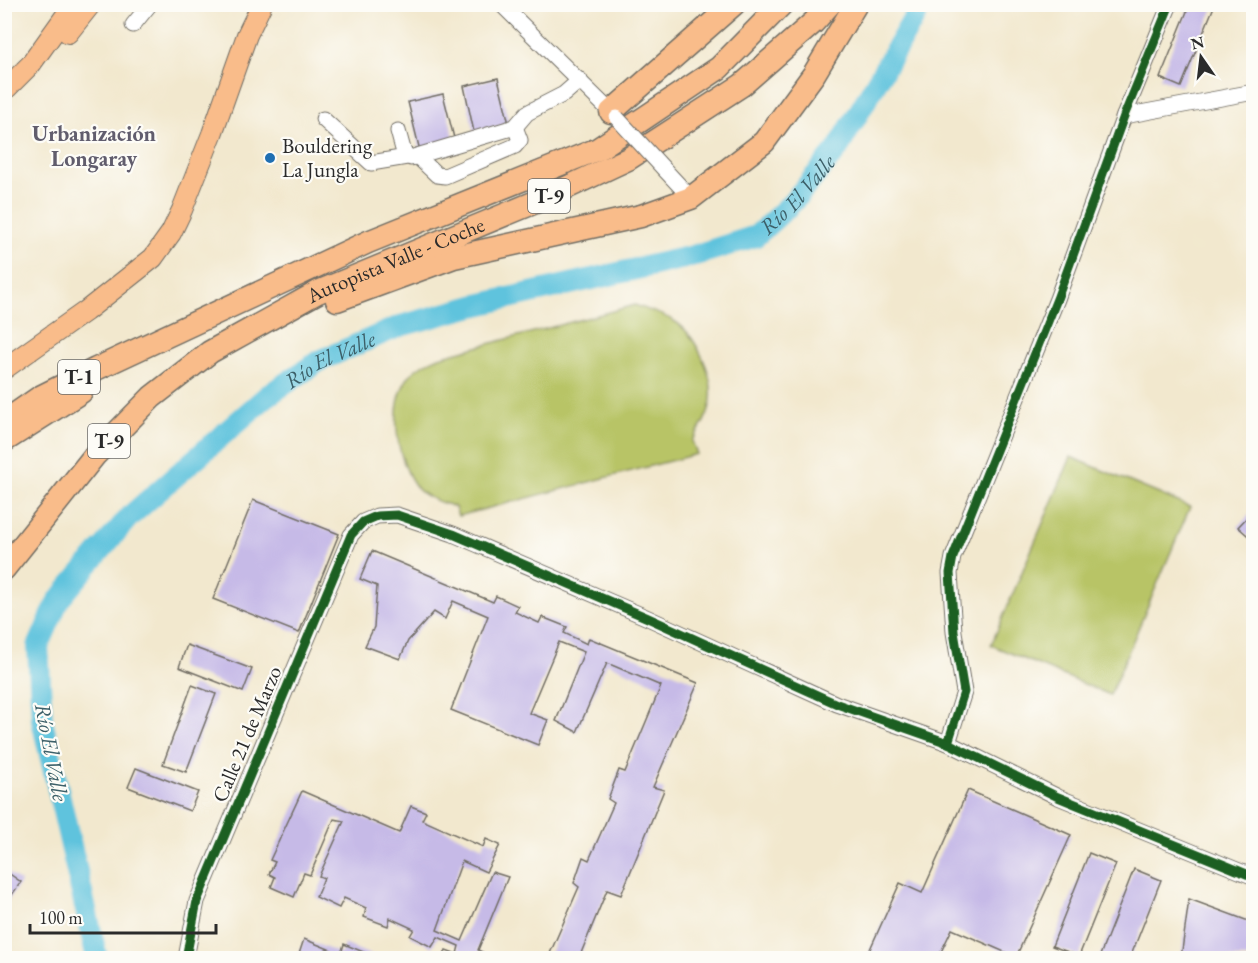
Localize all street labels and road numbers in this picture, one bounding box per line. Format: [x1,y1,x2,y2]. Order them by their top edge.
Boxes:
road number: T-9 [528,179,570,213]
street label: Autopista Valle - Coche [300,211,488,309]
road number: T-1 [58,360,100,394]
road number: T-9 [88,424,130,458]
street label: Calle 21 de Marzo [206,662,287,806]

